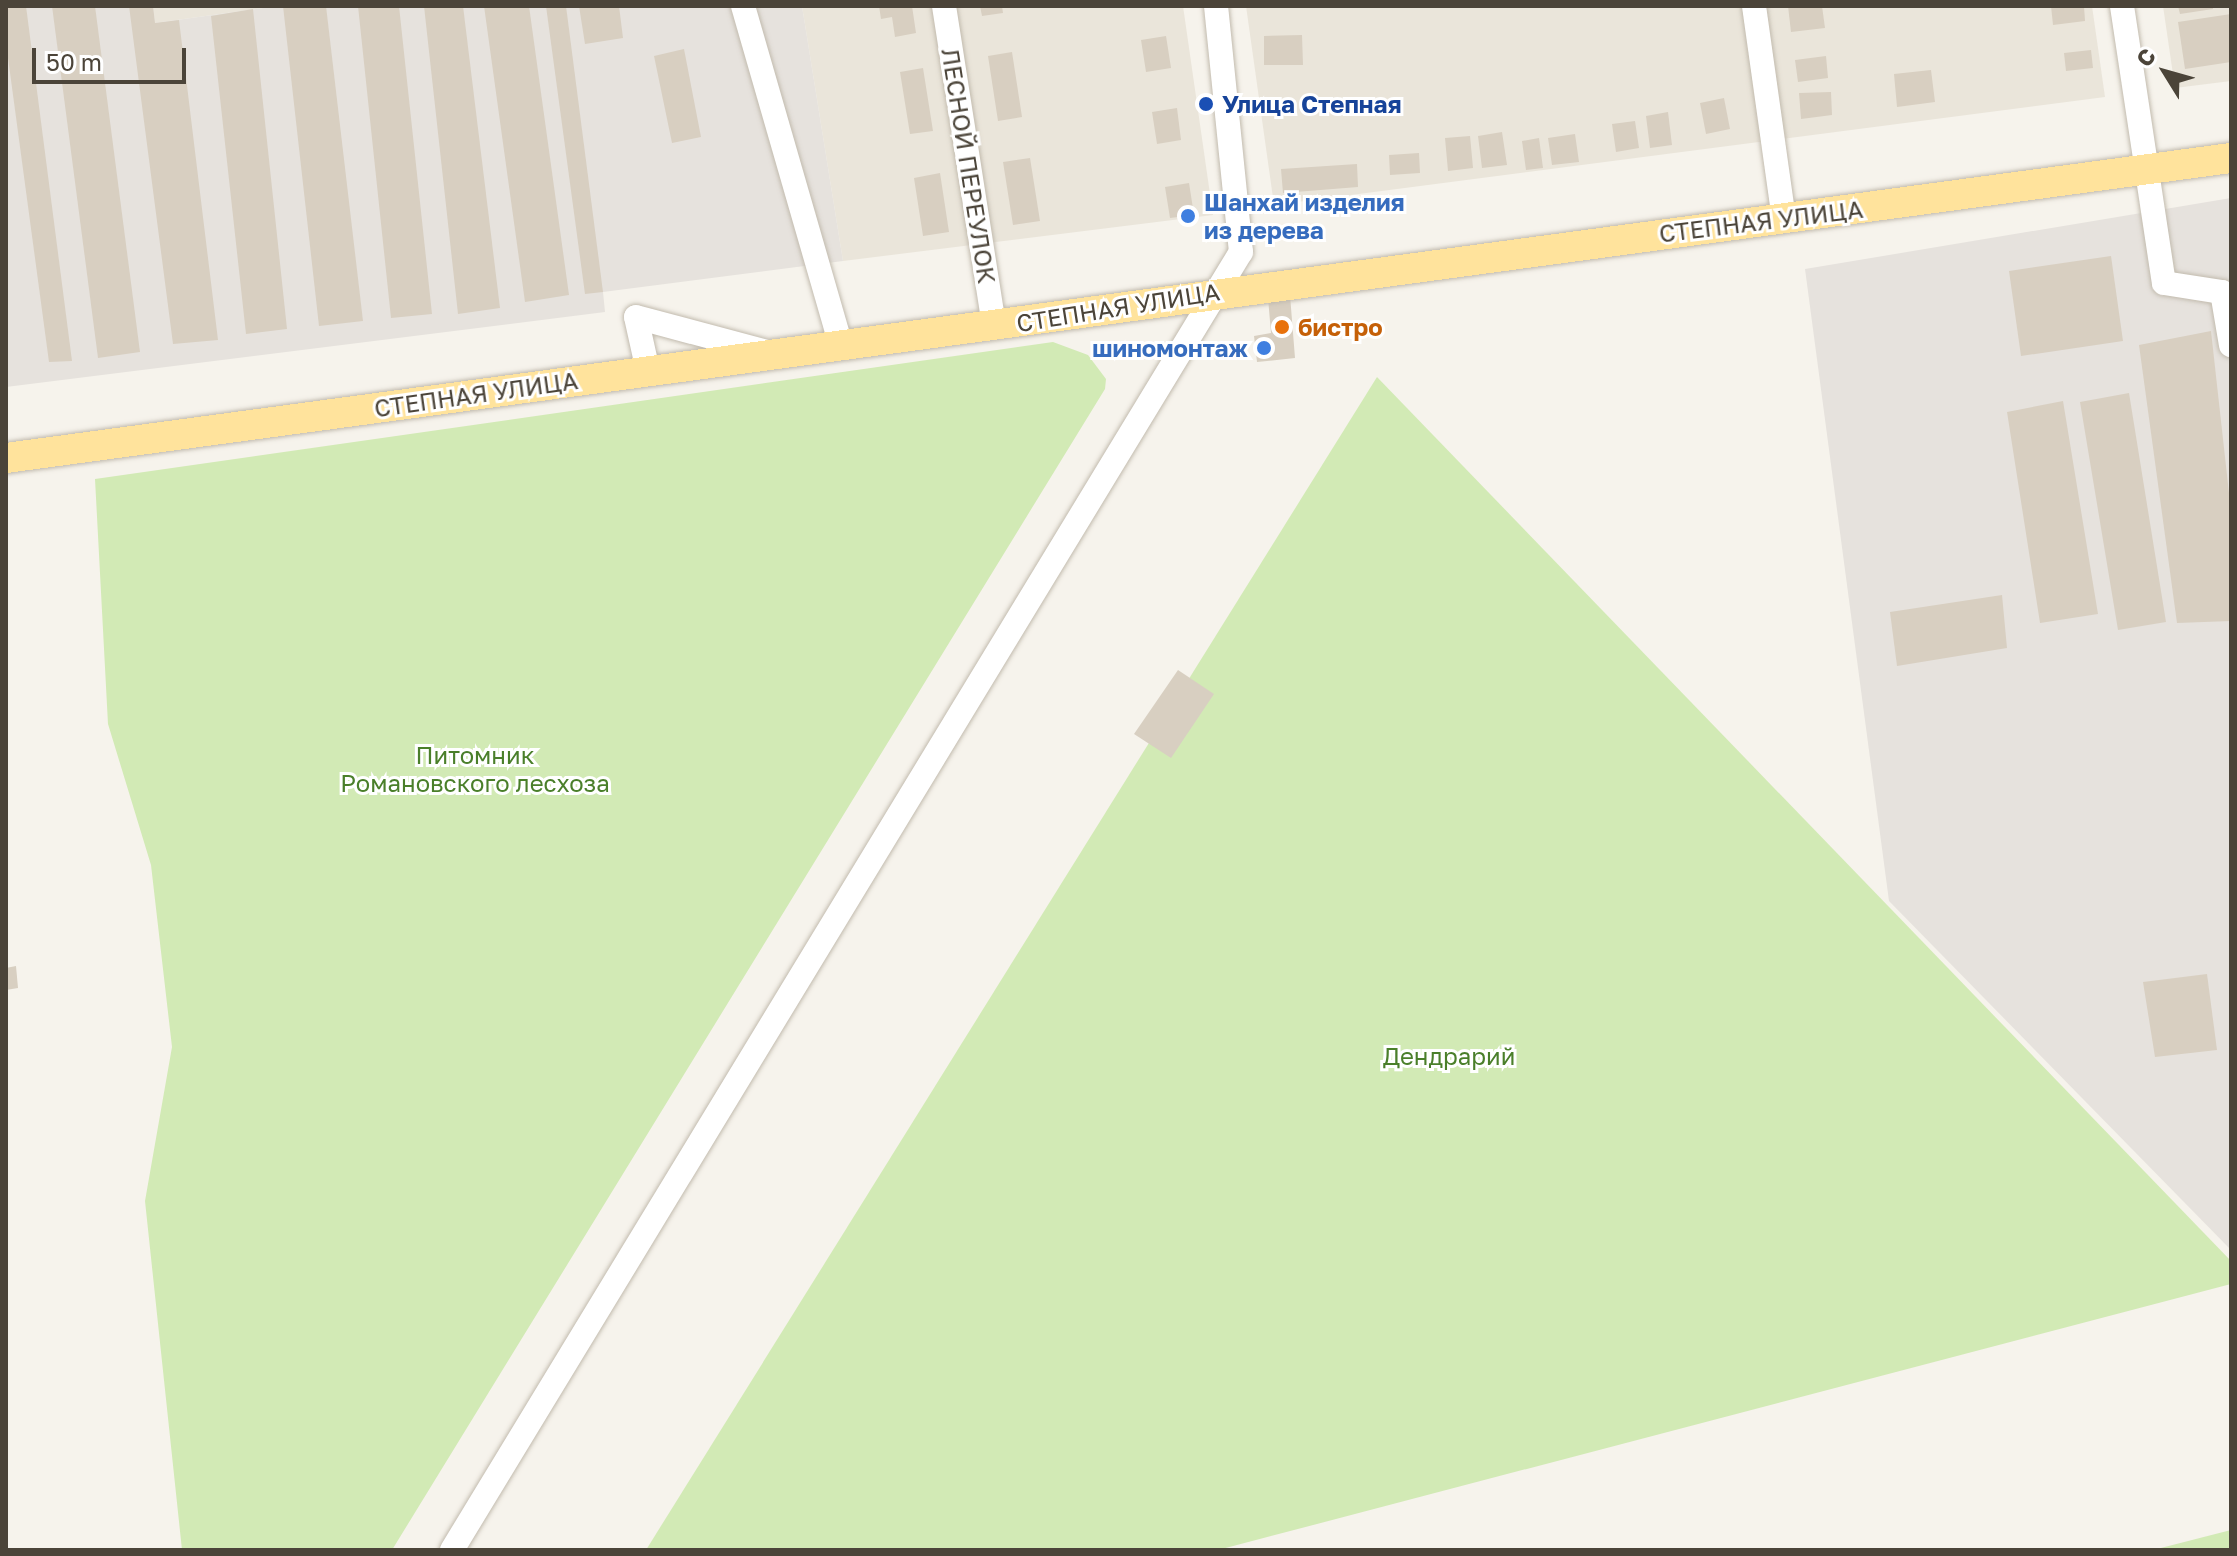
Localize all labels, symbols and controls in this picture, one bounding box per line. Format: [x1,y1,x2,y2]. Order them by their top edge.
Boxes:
scale bar [36,32,190,82]
north arrow [2125,32,2205,112]
text: С [2130,43,2161,72]
street label: ЛЕСНОЙ ПЕРЕУЛОК [936,46,1002,286]
text: 50 m [46,47,102,76]
place label: Улица Степная [1222,90,1401,118]
marker: Улица Степная [1197,95,1215,113]
place label: Шанхай изделия из дерева [1204,188,1405,244]
street label: СТЕПНАЯ УЛИЦА [1657,194,1865,248]
marker: Шанхай изделия из дерева [1179,207,1197,225]
street label: СТЕПНАЯ УЛИЦА [1014,277,1222,337]
place label: бистро [1298,313,1383,341]
marker: бистро [1273,318,1291,336]
place label: шиномонтаж [1092,334,1248,362]
marker: шиномонтаж [1255,339,1273,357]
street label: СТЕПНАЯ УЛИЦА [372,365,580,423]
park label: Питомник Романовского лесхоза [340,741,610,797]
park label: Дендрарий [1383,1042,1515,1070]

